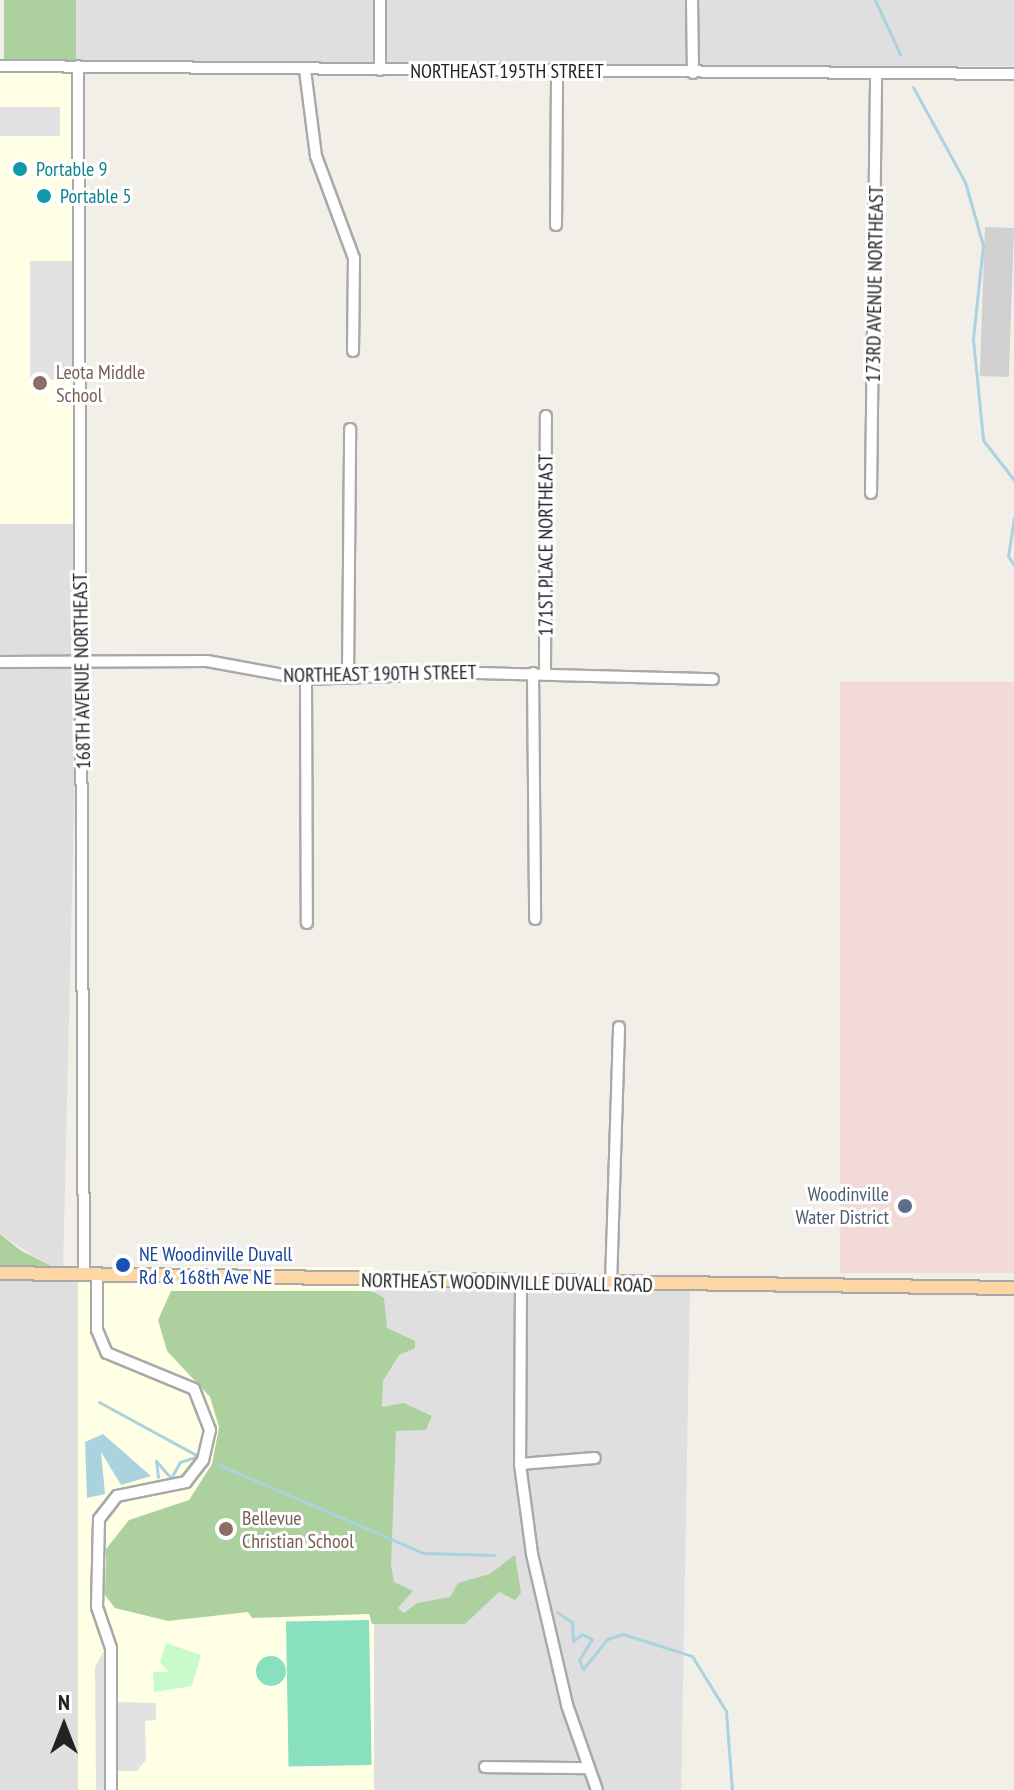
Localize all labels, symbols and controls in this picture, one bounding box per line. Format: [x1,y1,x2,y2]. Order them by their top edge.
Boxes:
street label: NORTHEAST 195TH STREET [410,59,604,83]
place label: Portable 9 [36,157,107,181]
marker: Portable 9 [11,160,29,178]
place label: Portable 5 [60,184,131,208]
street label: 173RD AVENUE NORTHEAST [861,185,889,383]
marker: Portable 5 [35,187,53,205]
place label: Leota Middle School [56,360,145,407]
marker: Leota Middle School [31,374,49,392]
street label: 171ST PLACE NORTHEAST [534,454,558,636]
street label: 168TH AVENUE NORTHEAST [68,572,96,770]
street label: NORTHEAST 190TH STREET [283,660,477,688]
place label: Woodinville Water District [795,1182,889,1229]
marker: Woodinville Water District [896,1197,914,1215]
place label: NE Woodinville Duvall Rd & 168th Ave NE [139,1242,293,1289]
marker: NE Woodinville Duvall Rd & 168th Ave NE [114,1256,132,1274]
street label: NORTHEAST WOODINVILLE DUVALL ROAD [360,1268,654,1298]
place label: Bellevue Christian School [242,1506,354,1553]
marker: Bellevue Christian School [217,1520,235,1538]
north arrow [24,1686,104,1766]
text: N [58,1688,70,1716]

